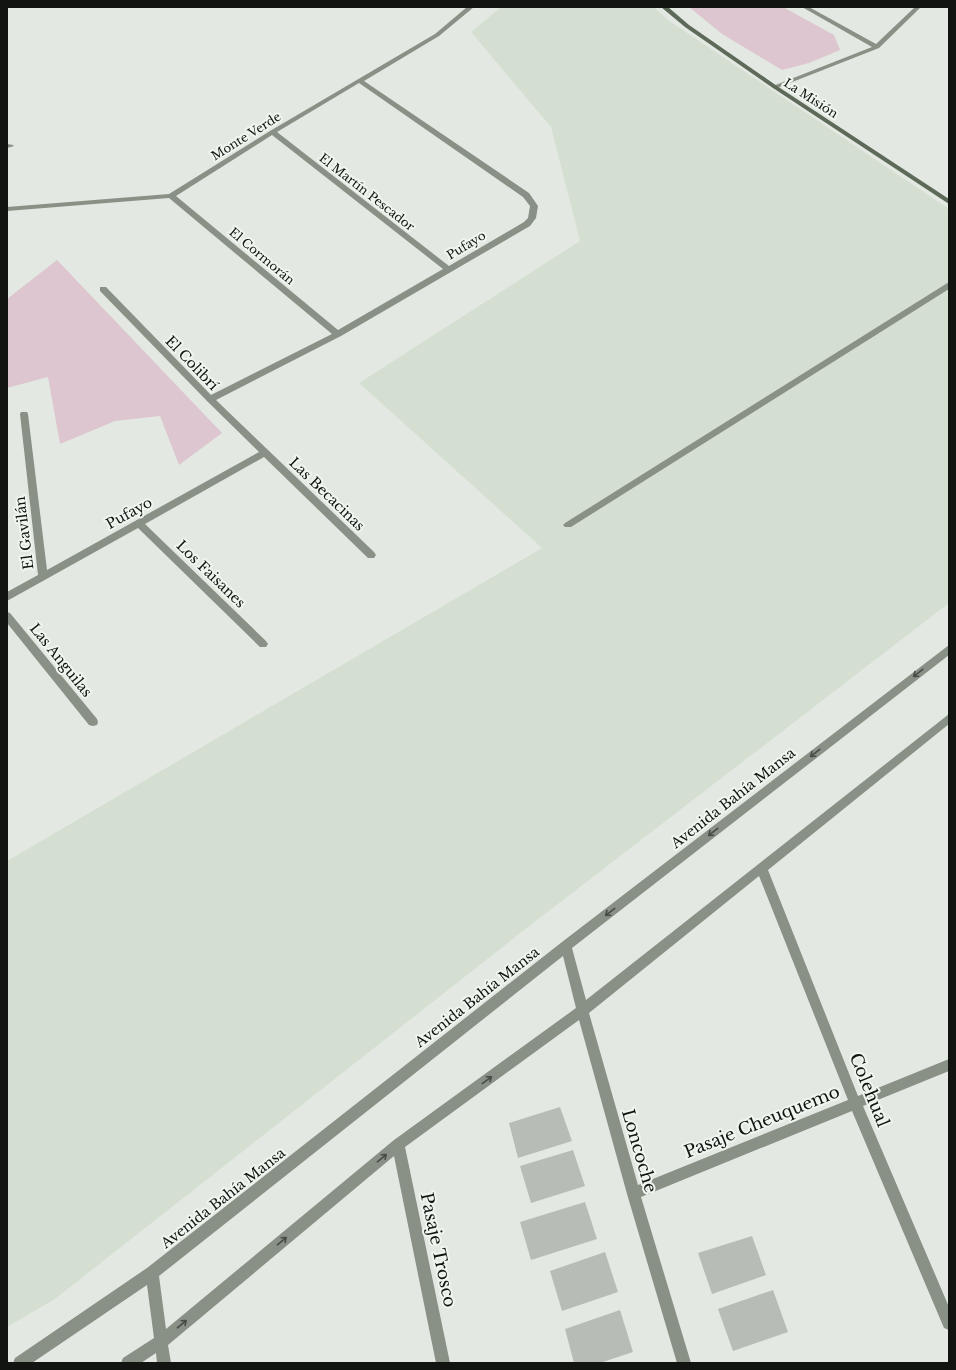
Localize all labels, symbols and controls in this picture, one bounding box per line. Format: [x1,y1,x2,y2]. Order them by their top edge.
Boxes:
street label: La Misión [781,75,841,121]
street label: Monte Verde [208,109,284,163]
street label: El Martín Pescador [316,150,418,234]
street label: El Cormorán [226,224,298,288]
street label: Pufayo [444,227,488,262]
street label: El Colibrí [162,332,223,394]
street label: Las Becacinas [285,453,369,535]
street label: Pufayo [103,493,155,533]
street label: El Gavilán [11,495,37,571]
street label: Los Faisanes [173,537,249,611]
street label: Las Anguilas [26,620,96,700]
one-way arrow [913,669,924,677]
street label: Avenida Bahía Mansa [666,744,799,853]
one-way arrow [810,748,821,757]
one-way arrow [707,828,718,836]
one-way arrow [604,908,615,916]
street label: Avenida Bahía Mansa [410,943,543,1052]
street label: Colehual [845,1050,894,1131]
one-way arrow [481,1076,492,1084]
street label: Pasaje Cheuquemo [681,1081,843,1163]
street label: Loncoche [617,1107,661,1195]
street label: Avenida Bahía Mansa [156,1144,289,1253]
one-way arrow [377,1153,388,1162]
street label: Pasaje Trosco [416,1191,460,1309]
one-way arrow [277,1236,288,1245]
one-way arrow [177,1319,188,1328]

